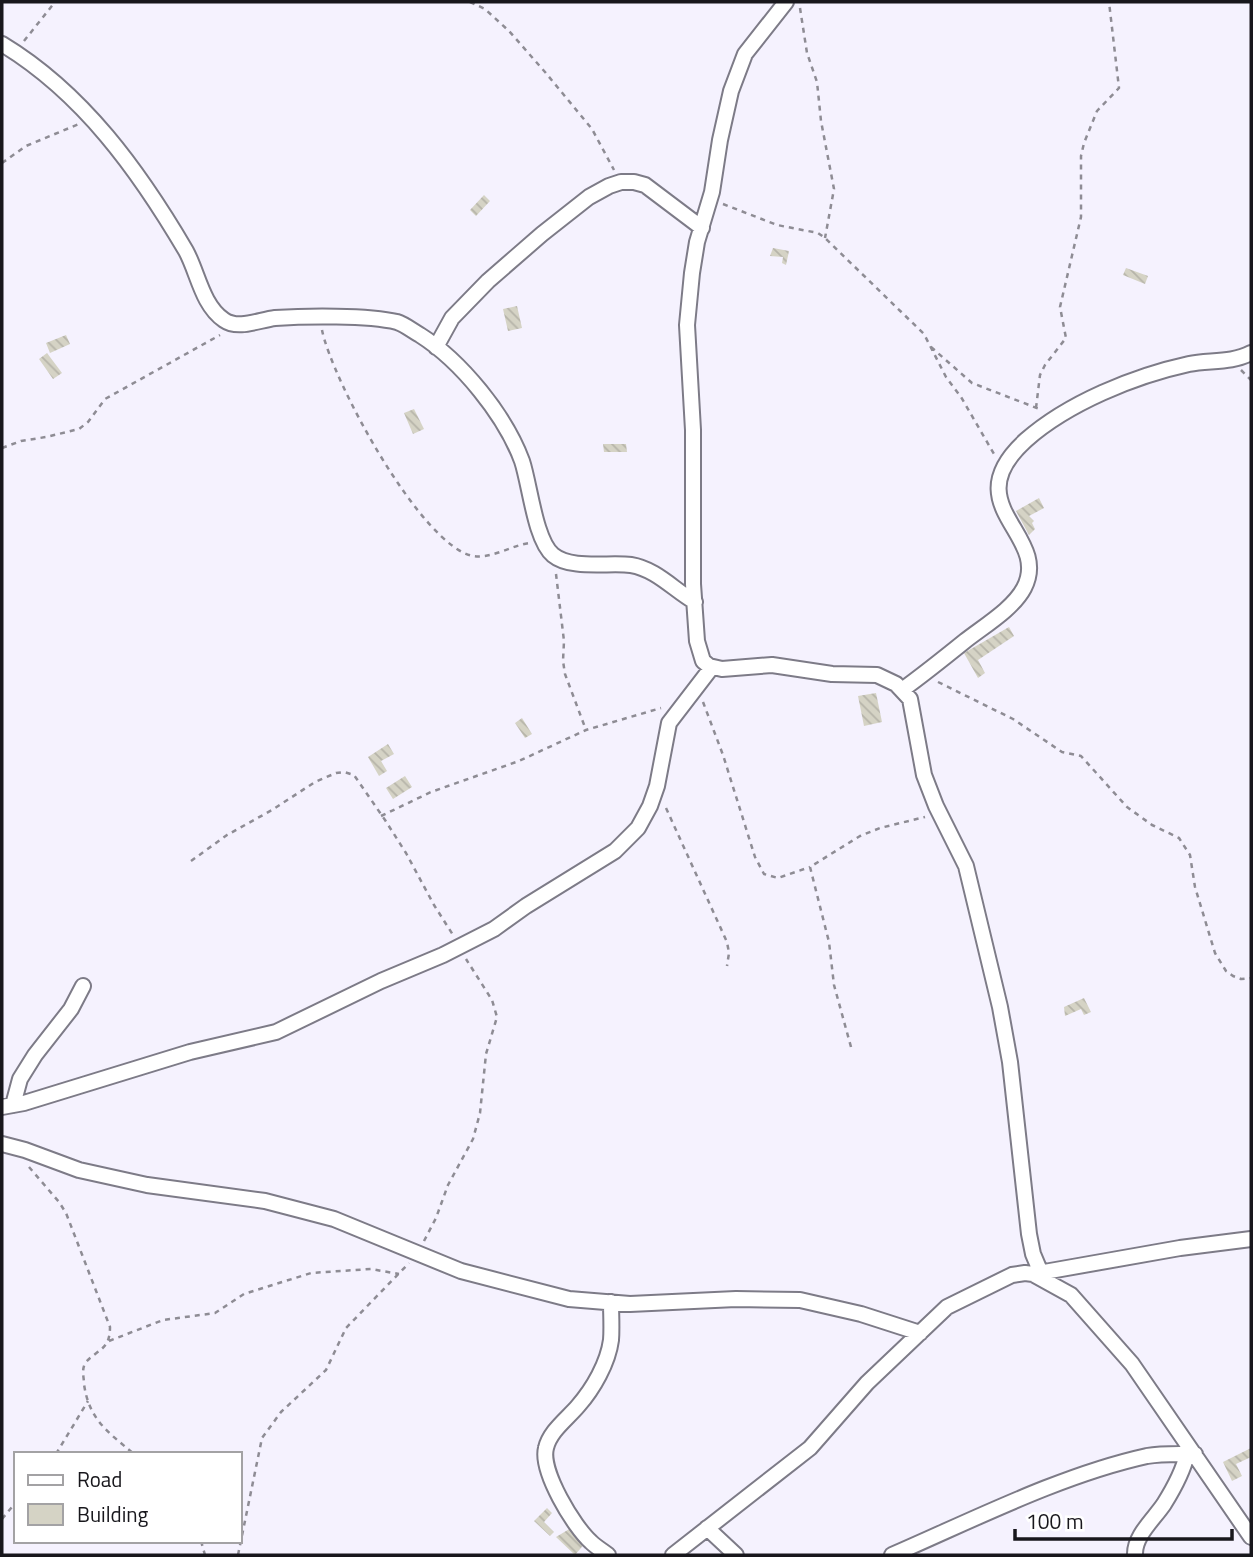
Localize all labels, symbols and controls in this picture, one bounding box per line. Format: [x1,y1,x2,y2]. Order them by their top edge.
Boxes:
legend [14,1452,242,1543]
text: Road [77,1463,122,1495]
text: Building [77,1498,149,1530]
scale bar [1015,1498,1232,1542]
text: 100 m [1026,1505,1083,1537]

